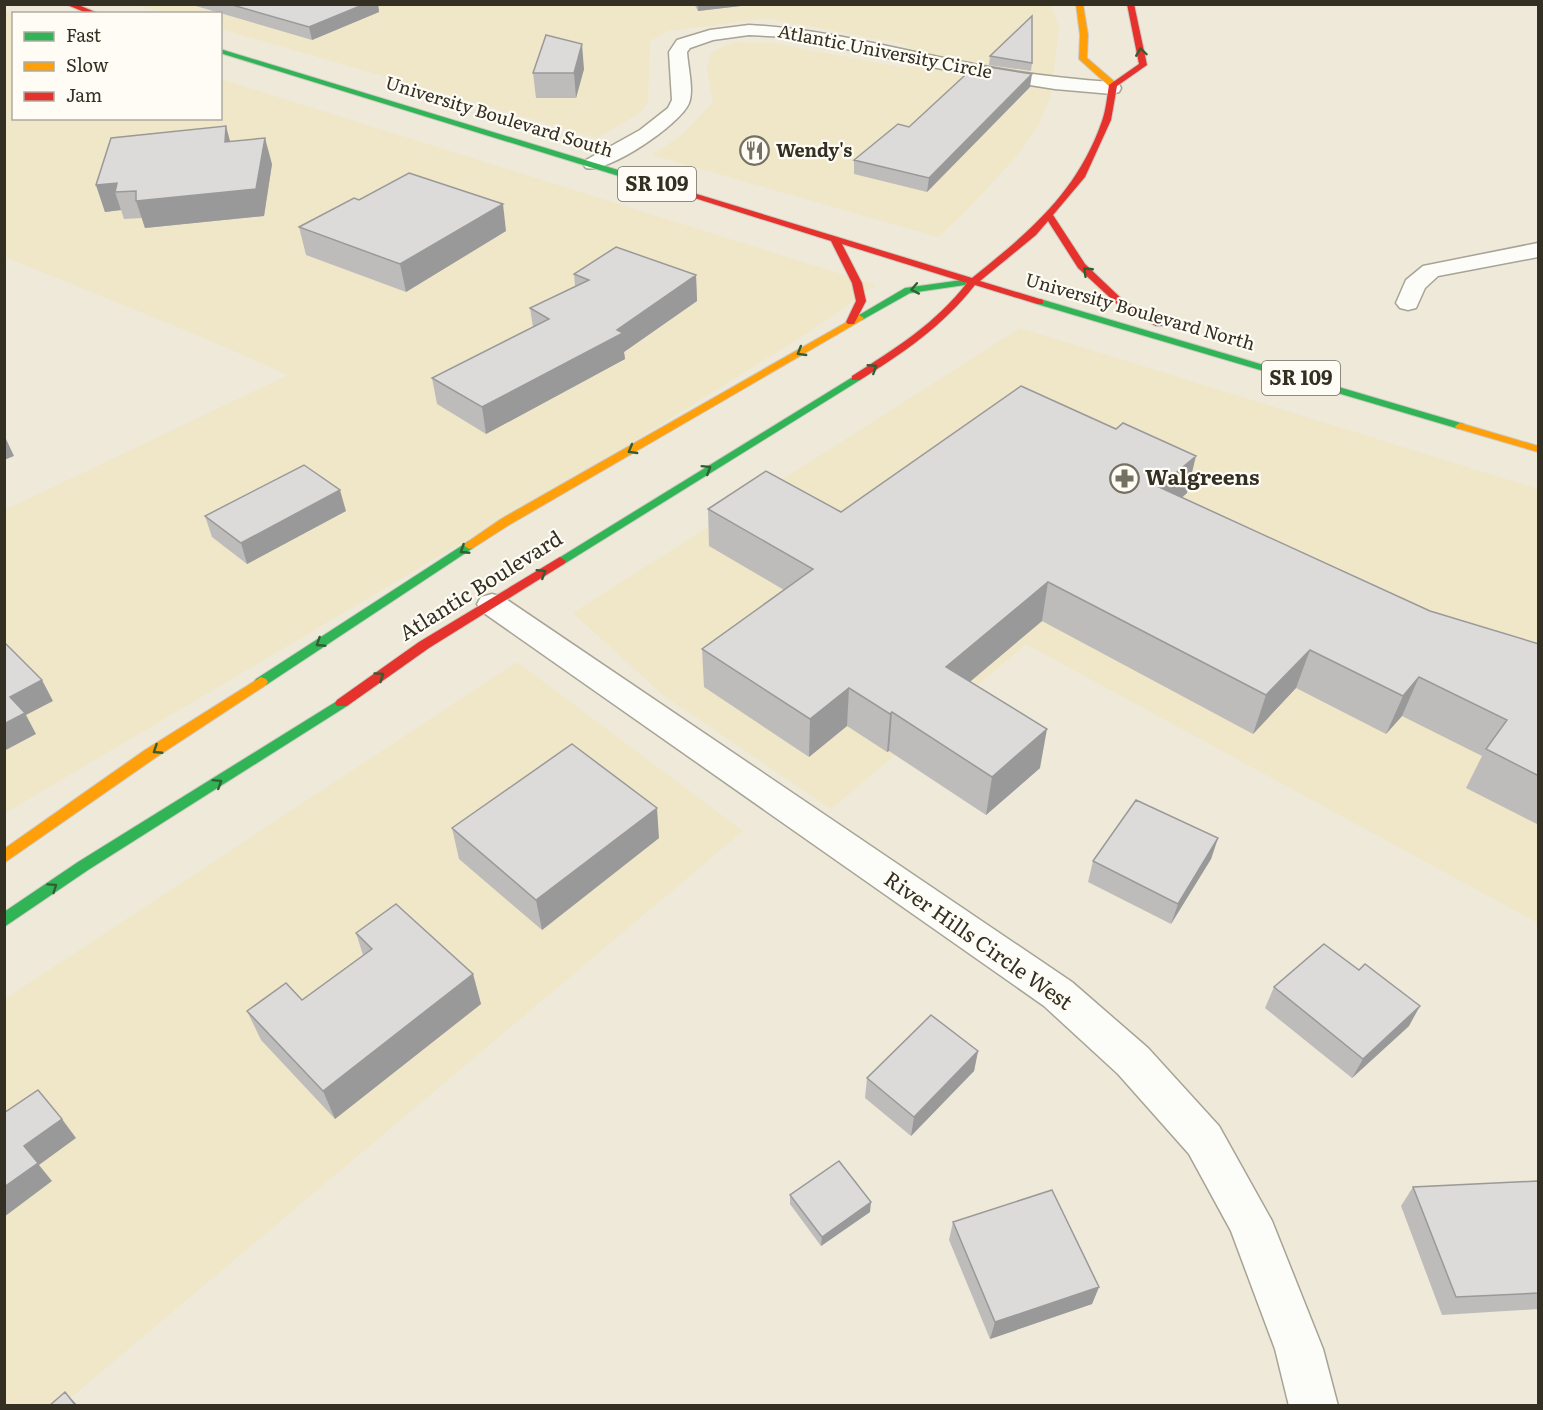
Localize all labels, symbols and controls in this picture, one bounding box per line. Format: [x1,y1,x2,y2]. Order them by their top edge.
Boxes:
legend [12,12,222,120]
street label: Atlantic University Circle [776,17,995,85]
text: Fast [66,21,102,48]
one-way arrow [1135,48,1148,57]
text: Slow [66,51,109,78]
street label: University Boulevard South [382,68,617,163]
text: Jam [66,81,102,108]
restaurant icon: Wendy's [739,135,771,167]
place label: Wendy's [776,136,852,163]
road number: SR 109 [618,167,696,201]
street label: University Boulevard North [1022,265,1259,356]
one-way arrow [1083,268,1094,279]
one-way arrow [911,283,920,295]
one-way arrow [797,345,807,356]
road number: SR 109 [1262,361,1340,395]
one-way arrow [867,363,877,375]
one-way arrow [628,442,638,454]
place label: Walgreens [1145,460,1259,491]
pharmacy icon: Walgreens [1108,462,1140,494]
one-way arrow [700,465,711,476]
street label: Atlantic Boulevard [392,521,567,647]
one-way arrow [460,542,471,553]
one-way arrow [536,569,546,581]
one-way arrow [316,636,326,648]
one-way arrow [374,672,385,683]
one-way arrow [153,742,163,754]
one-way arrow [211,780,222,791]
street label: River Hills Circle West [879,862,1080,1016]
one-way arrow [46,883,57,894]

